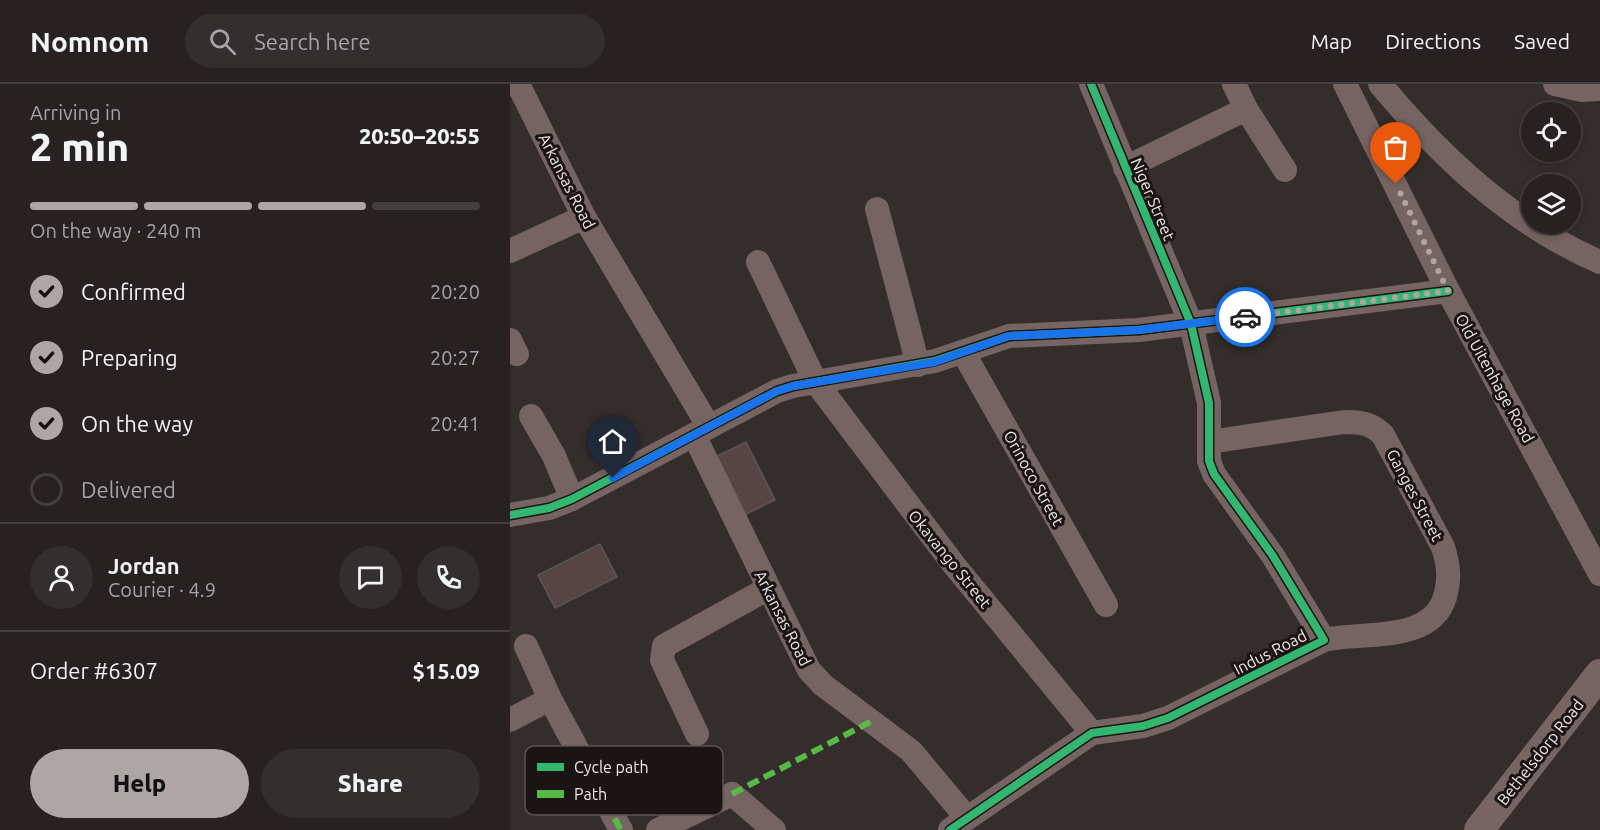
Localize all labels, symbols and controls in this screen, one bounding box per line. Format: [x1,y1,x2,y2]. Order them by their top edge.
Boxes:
search box [185,14,605,68]
icon: search [206,25,239,58]
text: Nomnom [30,26,149,57]
text: Search here [254,29,371,54]
text: Map [1311,29,1352,53]
text: Directions [1385,29,1481,53]
text: Saved [1514,29,1570,53]
text: Arriving in [30,101,121,124]
map controls [1521,102,1581,234]
button: locate [1521,102,1581,162]
pin [1370,122,1421,184]
text: 20:50–20:55 [359,123,480,148]
text: 2 min [30,125,129,168]
street label: Arkansas Road [535,130,599,232]
icon: bag [1379,131,1412,164]
street label: Niger Street [1128,155,1179,244]
button: layers [1521,174,1581,234]
text: On the way · 240 m [30,219,202,242]
icon: check [30,275,63,308]
text: Confirmed [81,279,186,304]
text: 20:20 [430,280,480,303]
courier [1215,287,1275,347]
icon: car [1229,301,1262,334]
street label: Old Uitenhage Road [1452,310,1538,446]
icon: check [30,341,63,374]
text: Preparing [81,345,178,370]
text: 20:27 [430,346,480,369]
icon: check [30,407,63,440]
text: On the way [81,411,193,436]
text: 20:41 [430,412,480,435]
pin [587,416,638,478]
icon: home [596,425,629,458]
street label: Orinoco Street [1000,427,1068,529]
street label: Ganges Street [1383,446,1447,545]
text: Delivered [81,477,176,502]
street label: Okavango Street [905,506,995,612]
button: person [30,546,93,609]
button: chat [339,546,402,609]
button: phone [417,546,480,609]
text: Jordan [108,553,180,578]
street label: Arkansas Road [751,567,815,669]
text: Courier · 4.9 [108,578,216,601]
street label: Indus Road [1231,626,1309,678]
text: Order #6307 [30,658,158,683]
text: $15.09 [413,658,480,683]
street label: Bethelsdorp Road [1493,696,1587,808]
legend [525,746,723,815]
button: Help [30,749,249,818]
button: Share [261,749,480,818]
text: Cycle path [574,758,649,776]
text: Path [574,785,607,803]

